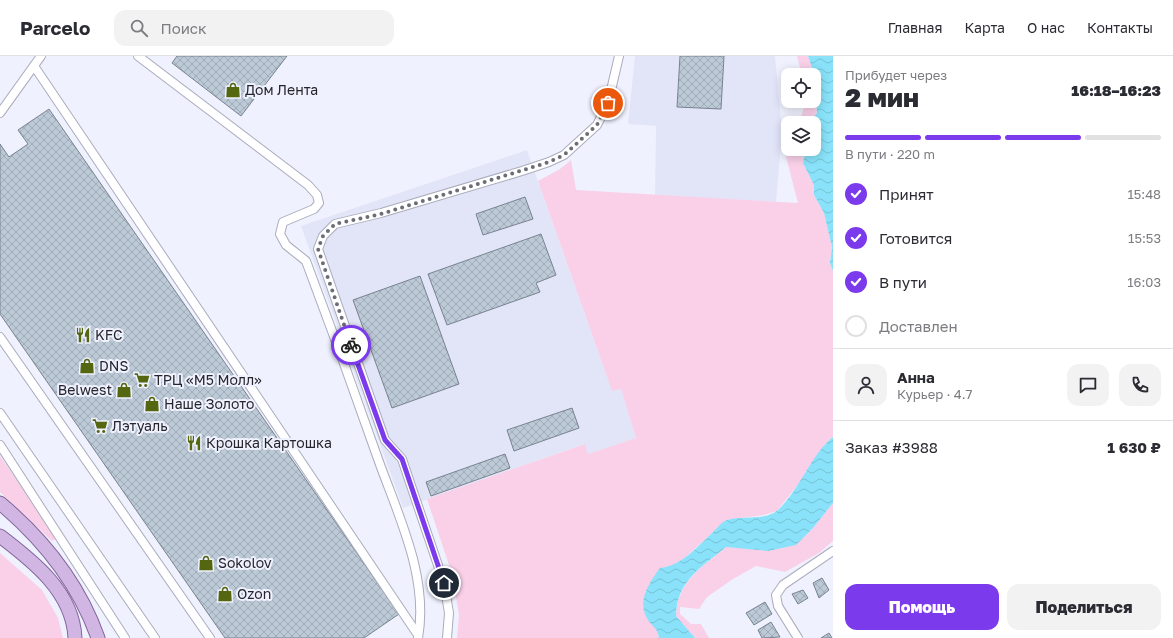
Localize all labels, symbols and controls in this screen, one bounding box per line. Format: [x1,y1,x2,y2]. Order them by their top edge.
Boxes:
search box [114,10,394,46]
text: Parcelo [20,16,90,39]
icon: search [128,17,150,39]
text: Поиск [160,19,207,37]
text: Главная [888,19,942,36]
text: Карта [964,19,1005,36]
text: О нас [1027,19,1065,36]
text: Контакты [1087,19,1153,36]
text: Прибудет через [845,67,947,83]
map controls [781,68,821,156]
button: locate [781,68,821,108]
shop icon: Дом Лента [224,81,242,99]
place label: Дом Лента [245,81,318,98]
text: 16:18–16:23 [1071,81,1161,99]
text: 2 мин [845,82,919,113]
pin [591,86,625,120]
icon: bag [597,92,619,114]
button: layers [781,116,821,156]
text: В пути · 220 m [845,146,935,162]
icon: check [845,183,867,205]
text: Принят [879,185,934,203]
text: 15:48 [1127,186,1161,202]
icon: check [845,227,867,249]
text: Готовится [879,229,952,247]
text: 15:53 [1128,230,1161,246]
icon: check [845,271,867,293]
text: В пути [879,273,927,291]
text: 16:03 [1127,274,1161,290]
text: Доставлен [879,317,958,335]
courier [331,325,371,365]
restaurant icon: KFC [74,326,92,344]
place label: KFC [95,326,122,343]
icon: bike [340,334,362,356]
shop icon: DNS [78,357,96,375]
place label: DNS [99,357,128,374]
button: person [845,364,887,406]
button: chat [1067,364,1109,406]
button: phone [1119,364,1161,406]
text: Анна [897,368,935,386]
supermarket icon: ТРЦ «М5 Молл» [133,371,151,389]
place label: ТРЦ «М5 Молл» [154,371,262,388]
place label: Belwest [58,381,112,398]
shop icon: Belwest [115,381,133,399]
text: Курьер · 4.7 [897,386,972,402]
shop icon: Наше Золото [143,395,161,413]
place label: Наше Золото [164,395,254,412]
supermarket icon: Лэтуаль [91,417,109,435]
place label: Лэтуаль [112,417,168,434]
restaurant icon: Крошка Картошка [185,434,203,452]
place label: Крошка Картошка [206,434,332,451]
text: Заказ #3988 [845,438,938,456]
text: 1 630 ₽ [1107,438,1161,456]
shop icon: Sokolov [197,554,215,572]
place label: Sokolov [218,554,272,571]
pin [427,566,461,600]
icon: home [433,572,455,594]
button: Помощь [845,584,999,630]
button: Поделиться [1007,584,1161,630]
shop icon: Ozon [216,585,234,603]
place label: Ozon [237,585,271,602]

